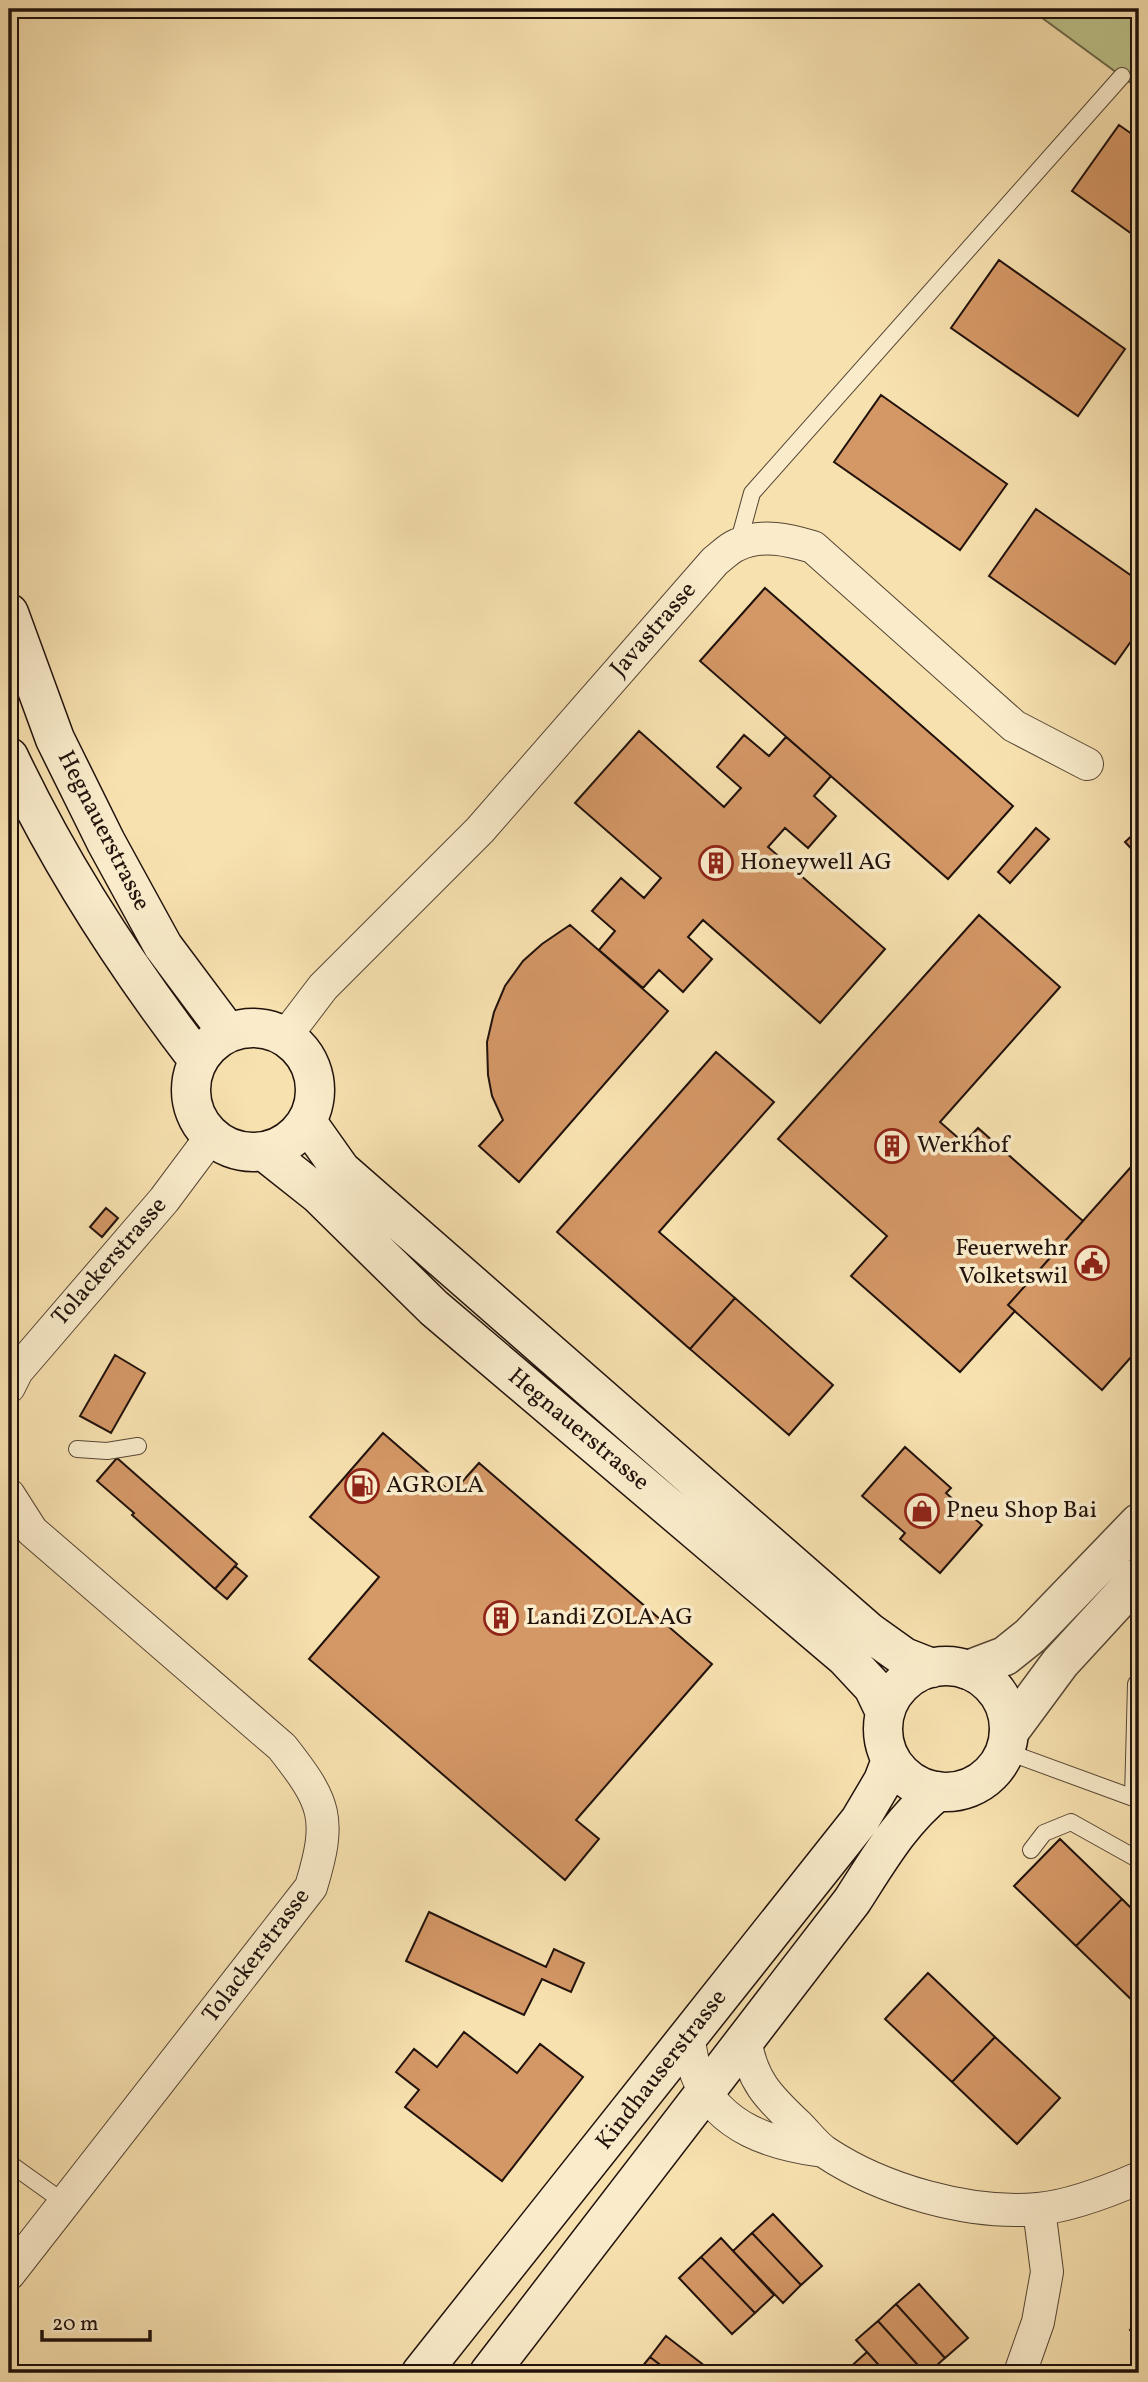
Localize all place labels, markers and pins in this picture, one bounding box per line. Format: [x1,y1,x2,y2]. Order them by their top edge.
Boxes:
building icon: Honeywell AG [697,844,735,882]
place label: Honeywell AG [740,846,892,880]
building icon: Werkhof [873,1127,911,1165]
place label: Werkhof [917,1129,1012,1163]
place label: Feuerwehr Volketswil [955,1232,1068,1294]
public building icon: Feuerwehr Volketswil [1073,1244,1111,1282]
fuel station icon: AGROLA [343,1467,381,1505]
place label: AGROLA [386,1469,484,1503]
shop icon: Pneu Shop Bai [903,1492,941,1530]
place label: Pneu Shop Bai [946,1494,1097,1528]
building icon: Landi ZOLA AG [482,1599,520,1637]
place label: Landi ZOLA AG [526,1601,693,1635]

